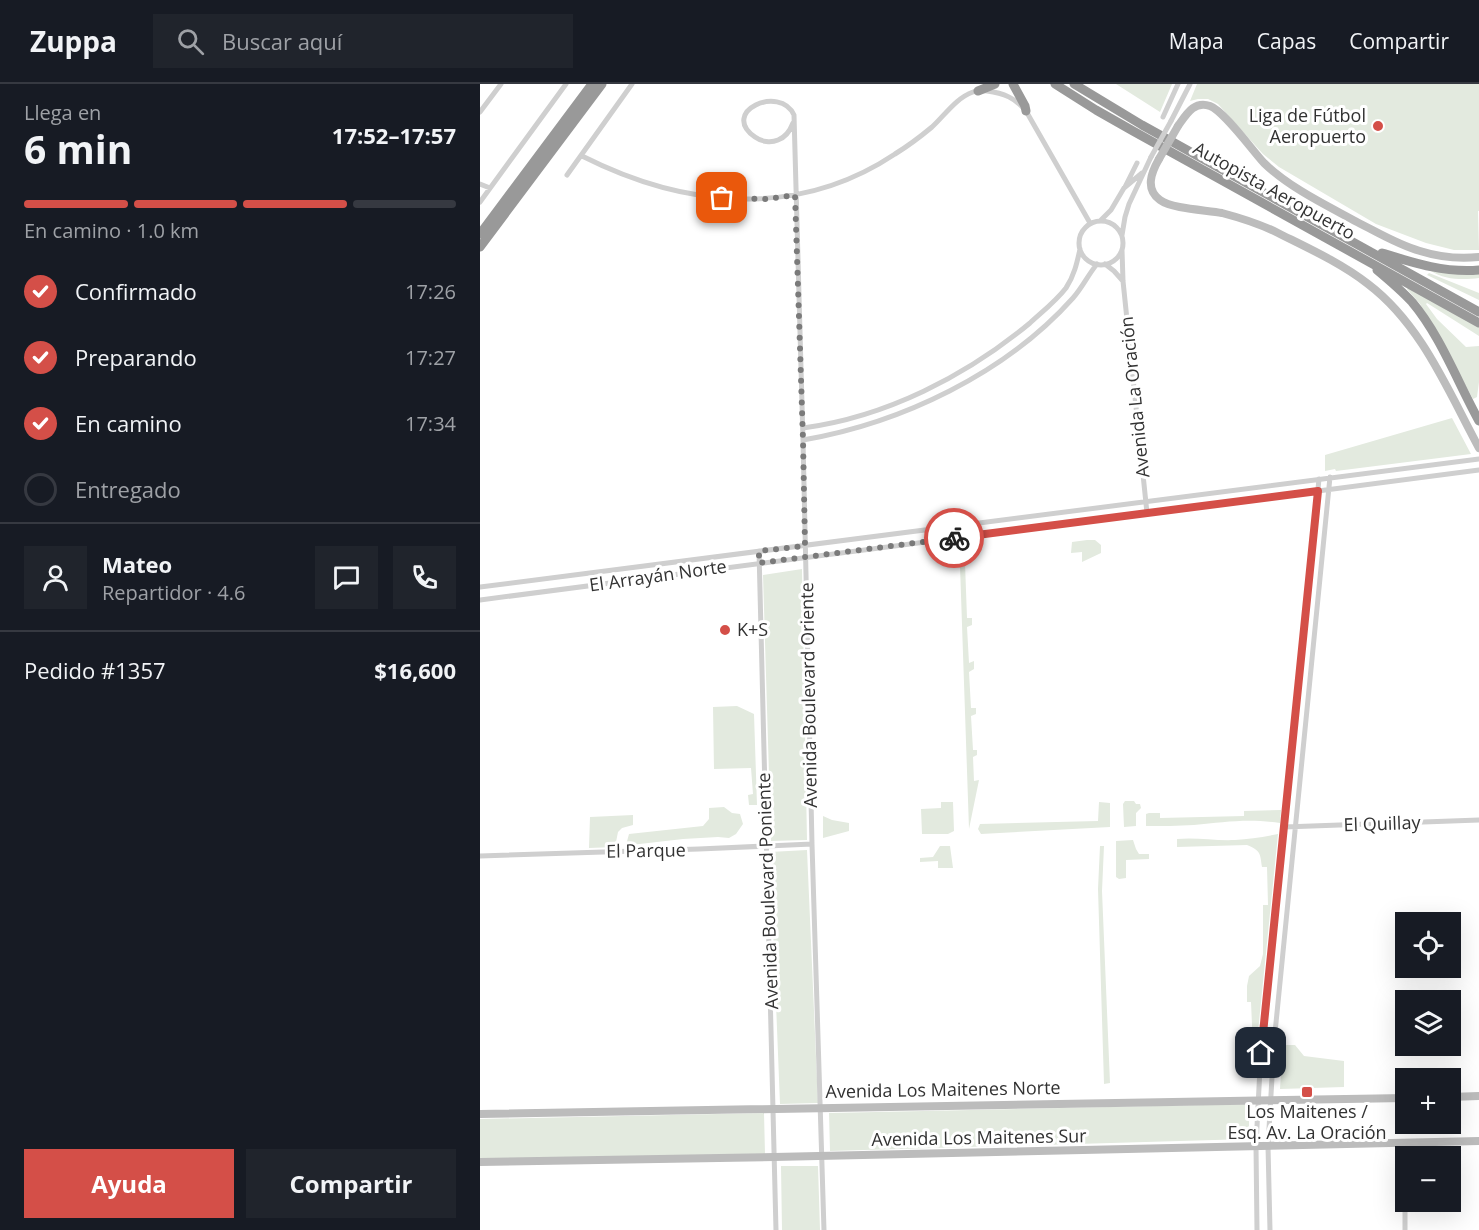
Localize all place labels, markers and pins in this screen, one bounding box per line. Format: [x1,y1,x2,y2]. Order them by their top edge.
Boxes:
place label: Liga de Fútbol Aeropuerto [1249,103,1366,148]
marker: Liga de Fútbol Aeropuerto [1371,119,1385,133]
pin [696,172,747,223]
place label: K+S [737,617,768,641]
marker: K+S [718,623,732,637]
pin [1235,1027,1286,1078]
marker: Los Maitenes / Esq. Av. La Oración [1300,1085,1314,1099]
place label: Los Maitenes / Esq. Av. La Oración [1227,1099,1387,1144]

